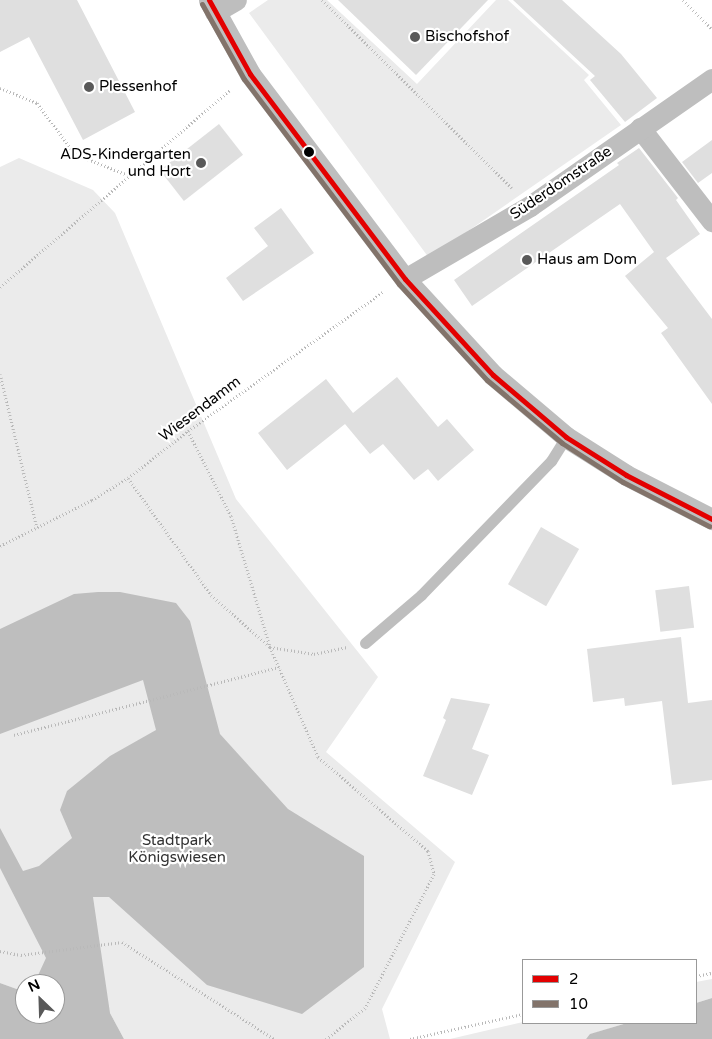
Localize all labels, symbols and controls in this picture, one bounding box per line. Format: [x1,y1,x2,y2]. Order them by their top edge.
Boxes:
place label: Bischofshof [425,28,509,46]
marker: Bischofshof [409,31,421,43]
place label: Plessenhof [99,78,177,96]
marker: Plessenhof [83,81,95,93]
street label: Süderdomstraße [507,142,615,224]
place label: ADS-Kindergarten und Hort [60,145,191,180]
unlabelled marker [304,147,314,157]
marker: ADS-Kindergarten und Hort [195,157,207,169]
place label: Haus am Dom [537,251,637,269]
marker: Haus am Dom [521,254,533,266]
street label: Wiesendamm [156,372,244,446]
park label: Stadtpark Königswiesen [128,831,226,866]
legend [522,959,697,1024]
text: 2 [569,970,578,988]
north arrow [15,974,65,1024]
text: N [26,976,43,996]
text: 10 [569,995,588,1013]

